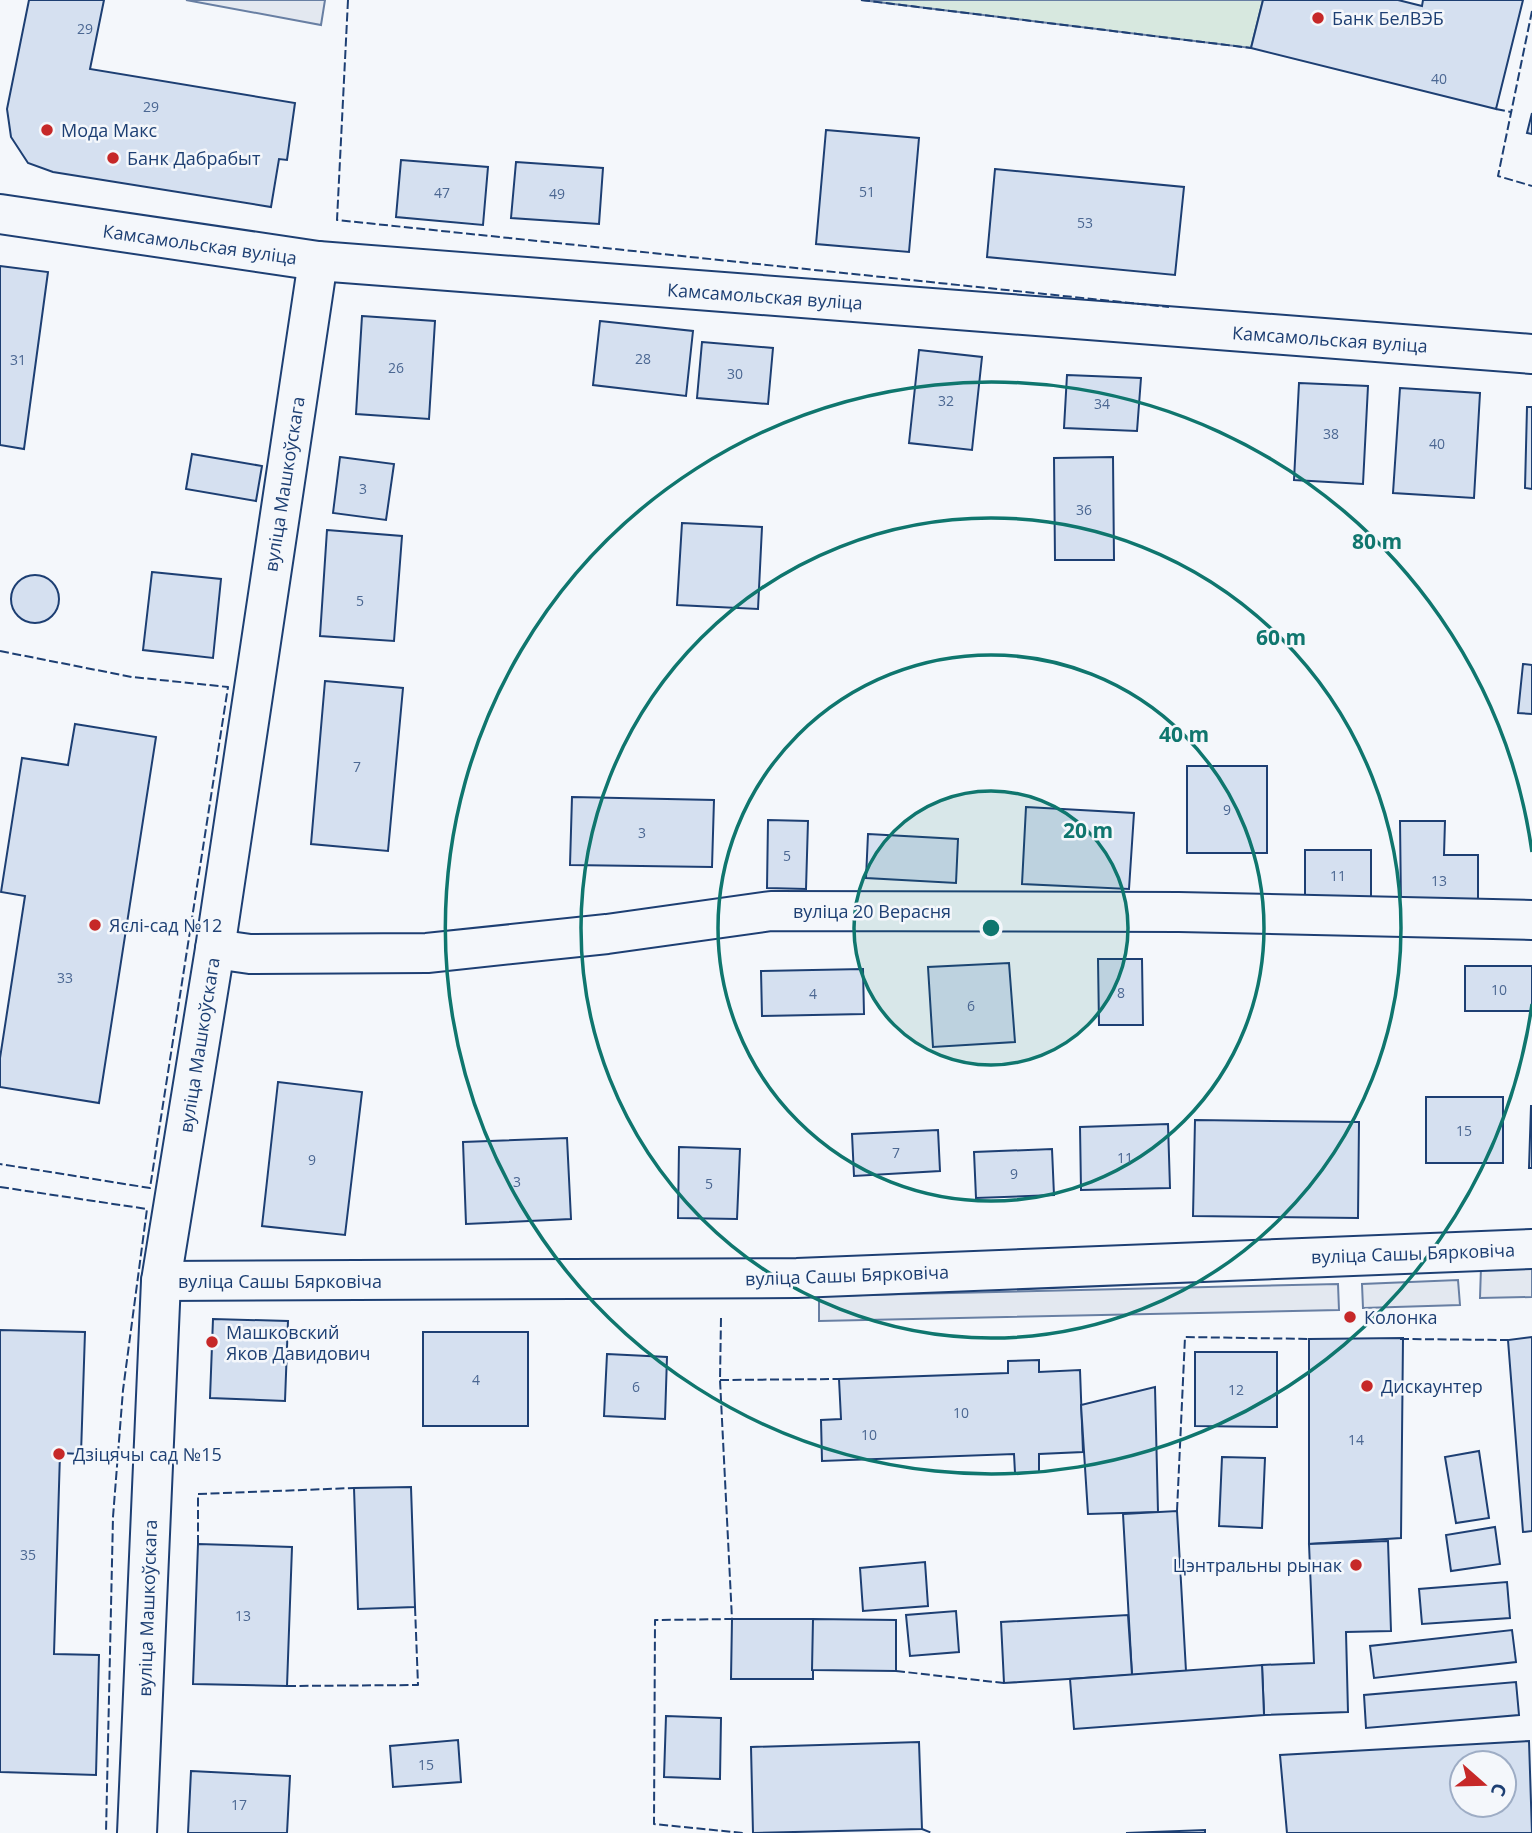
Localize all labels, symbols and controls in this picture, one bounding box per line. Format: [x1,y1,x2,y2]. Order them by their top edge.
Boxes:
place label: Банк БелВЭБ [1332,6,1444,30]
marker: Банк БелВЭБ [1310,10,1326,26]
house number: 29 [77,19,93,38]
house number: 40 [1431,69,1447,88]
house number: 29 [143,97,159,116]
place label: Мода Макс [61,118,158,142]
marker: Мода Макс [39,122,55,138]
place label: Банк Дабрабыт [127,146,261,170]
marker: Банк Дабрабыт [105,150,121,166]
house number: 51 [859,182,875,201]
house number: 47 [434,183,450,202]
house number: 49 [549,184,565,203]
house number: 53 [1077,213,1093,232]
street label: Камсамольская вуліца [101,218,299,270]
street label: Камсамольская вуліца [667,277,863,315]
street label: Камсамольская вуліца [1232,320,1428,358]
house number: 28 [635,349,651,368]
house number: 31 [10,350,26,369]
house number: 26 [388,358,404,377]
house number: 30 [727,364,743,383]
house number: 32 [938,391,954,410]
house number: 34 [1094,394,1110,413]
street label: вуліца Машкоўскага [258,395,310,573]
house number: 38 [1323,424,1339,443]
house number: 40 [1429,434,1445,453]
house number: 3 [359,479,367,498]
house number: 36 [1076,500,1092,519]
text: 80 m [1352,527,1402,555]
house number: 5 [356,591,364,610]
text: 60 m [1256,623,1306,651]
text: 40 m [1159,720,1209,748]
house number: 7 [353,757,361,776]
house number: 9 [1223,800,1231,819]
text: 20 m [1063,816,1113,844]
house number: 3 [638,823,646,842]
house number: 5 [783,846,791,865]
house number: 11 [1330,866,1346,885]
house number: 13 [1431,871,1447,890]
street label: вуліца 20 Верасня [793,899,951,923]
place label: Яслі-сад №12 [109,913,222,937]
centre of rings [979,916,1003,940]
marker: Яслі-сад №12 [87,917,103,933]
street label: вуліца Машкоўскага [173,956,225,1134]
house number: 33 [57,968,73,987]
house number: 10 [1491,980,1507,999]
house number: 8 [1117,983,1125,1002]
house number: 4 [809,984,817,1003]
house number: 6 [967,996,975,1015]
house number: 15 [1456,1121,1472,1140]
house number: 7 [892,1143,900,1162]
house number: 11 [1117,1148,1133,1167]
house number: 9 [308,1150,316,1169]
house number: 9 [1010,1164,1018,1183]
house number: 3 [513,1172,521,1191]
house number: 5 [705,1174,713,1193]
street label: вуліца Сашы Бярковіча [1311,1237,1515,1269]
street label: вуліца Сашы Бярковіча [745,1259,949,1291]
street label: вуліца Сашы Бярковіча [178,1269,382,1293]
place label: Колонка [1364,1305,1438,1329]
marker: Колонка [1342,1309,1358,1325]
place label: Машковский Яков Давидович [226,1320,371,1365]
marker: Машковский Яков Давидович [204,1334,220,1350]
house number: 4 [472,1370,480,1389]
place label: Дискаунтер [1381,1374,1483,1398]
house number: 6 [632,1377,640,1396]
marker: Дискаунтер [1359,1378,1375,1394]
house number: 12 [1228,1380,1244,1399]
house number: 10 [953,1403,969,1422]
house number: 10 [861,1425,877,1444]
house number: 14 [1348,1430,1364,1449]
place label: Дзіцячы сад №15 [73,1442,222,1466]
marker: Дзіцячы сад №15 [51,1446,67,1462]
street label: вуліца Машкоўскага [132,1519,162,1697]
house number: 35 [20,1545,36,1564]
place label: Цэнтральны рынак [1173,1553,1343,1577]
marker: Цэнтральны рынак [1348,1557,1364,1573]
house number: 13 [235,1606,251,1625]
north arrow [1448,1749,1518,1819]
house number: 15 [418,1755,434,1774]
text: С [1485,1780,1513,1800]
house number: 17 [231,1795,247,1814]

